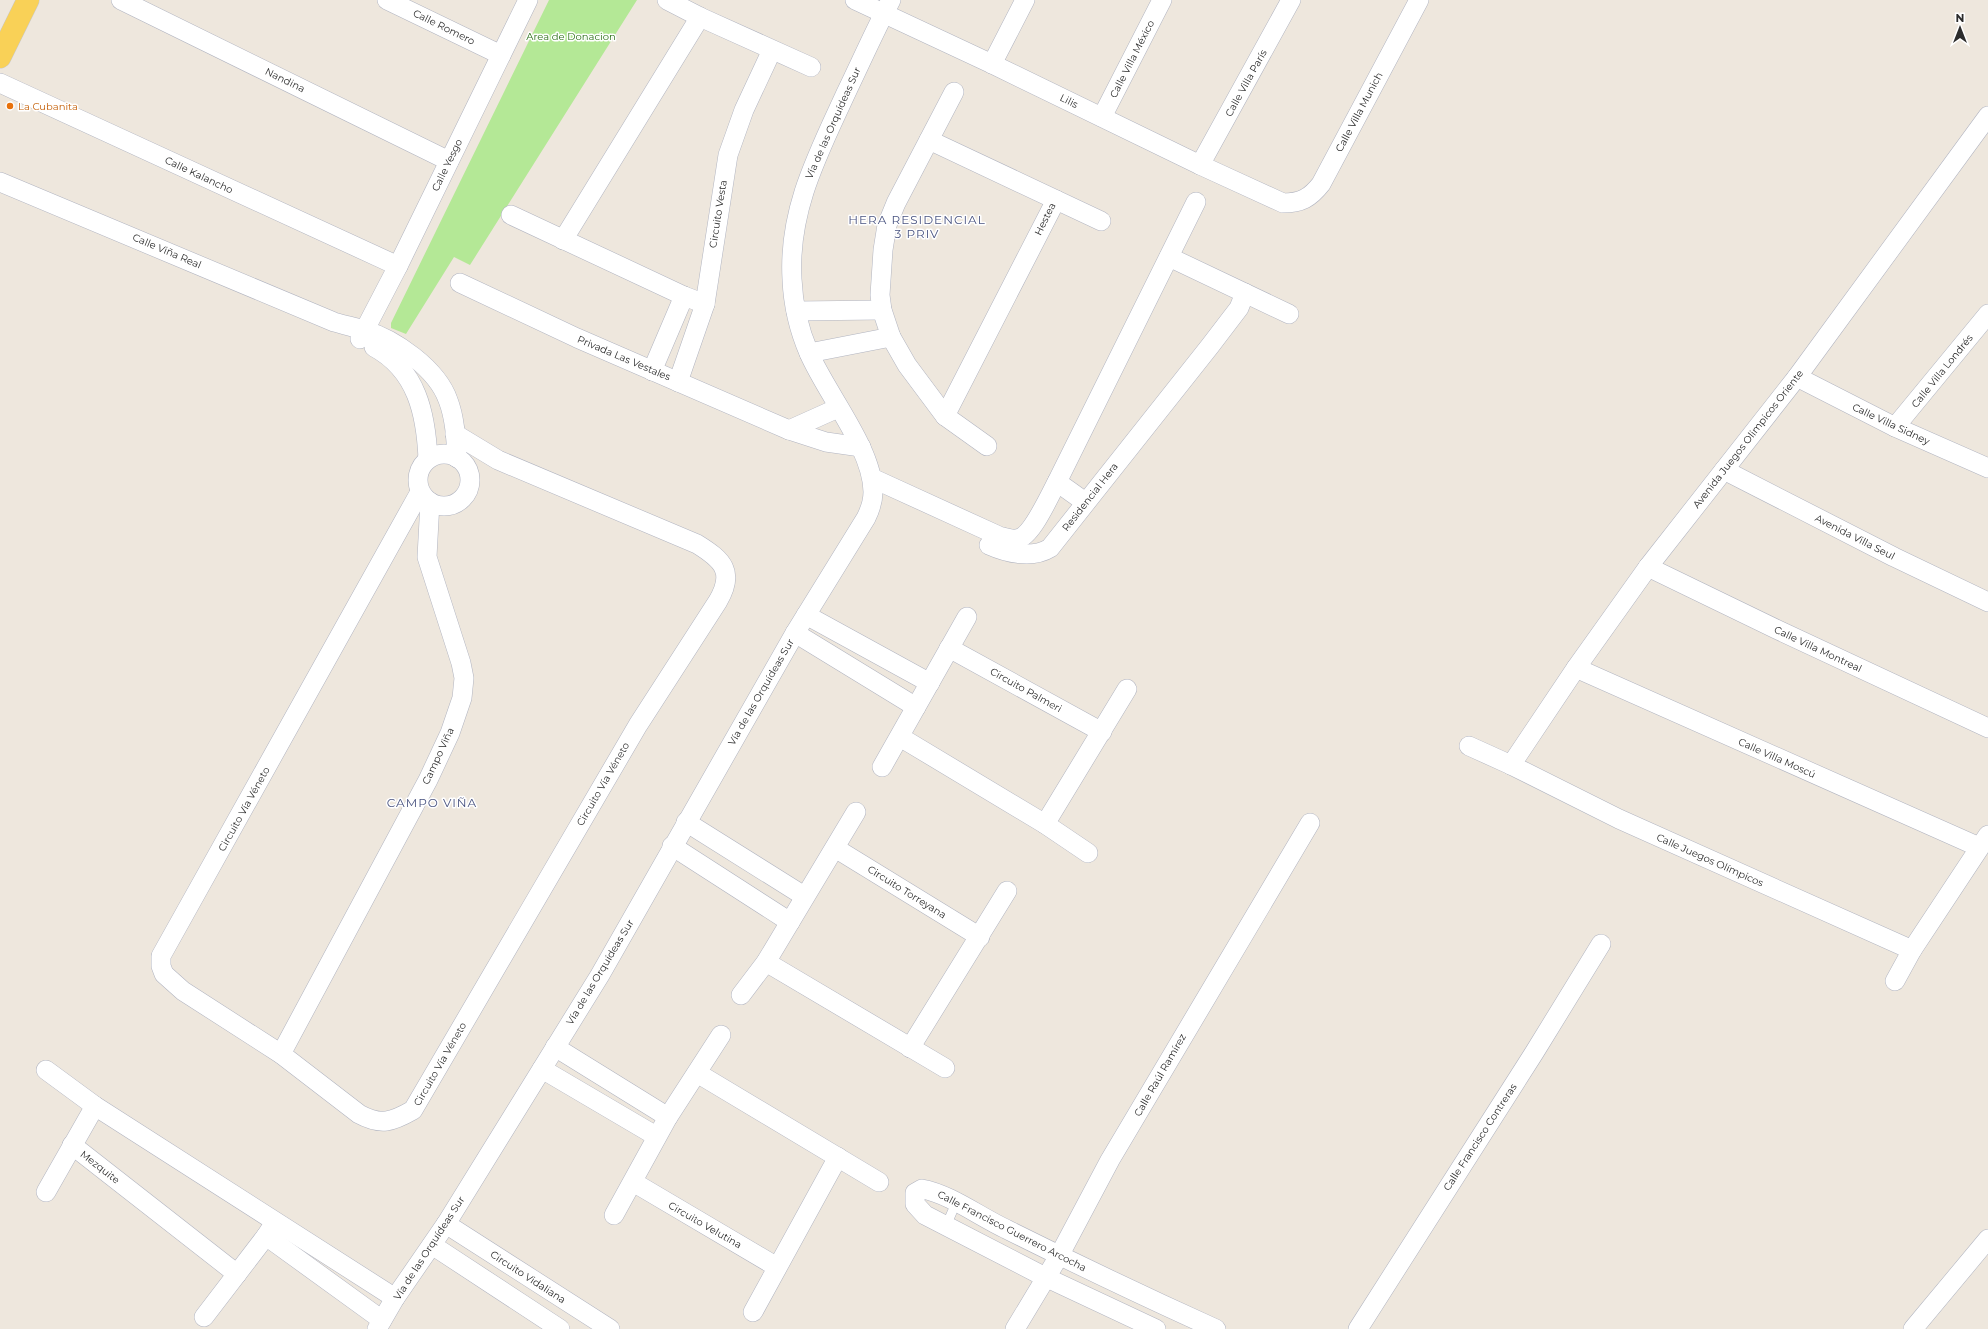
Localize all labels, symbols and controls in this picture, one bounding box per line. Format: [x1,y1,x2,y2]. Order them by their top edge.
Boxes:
street label: Calle Romero [411,6,477,48]
north arrow [1940,8,1980,48]
text: N [1956,11,1964,25]
street label: Calle Villa México [1107,18,1157,100]
park label: Area de Donacion [526,30,616,43]
street label: Calle Villa París [1222,47,1270,119]
street label: Nandina [263,65,307,95]
street label: Vía de las Orquídeas Sur [802,65,864,181]
street label: Calle Villa Munich [1333,70,1385,154]
street label: Lilis [1058,91,1080,111]
place label: La Cubanita [18,100,78,113]
marker: La Cubanita [5,101,15,111]
street label: Calle Yesgo [429,137,465,193]
street label: Calle Kalancho [163,154,235,196]
street label: Circuito Vesta [706,179,730,249]
street label: Hestea [1032,201,1058,237]
district label: HERA RESIDENCIAL 3 PRIV [848,212,986,241]
street label: Calle Viña Real [131,231,203,271]
street label: Privada Las Vestales [575,332,673,384]
street label: Calle Villa Londrés [1908,332,1976,410]
street label: Avenida Juegos Olimpicos Oriente [1690,367,1806,511]
street label: Calle Villa Sidney [1850,400,1932,448]
street label: Residencial Hera [1059,460,1121,534]
street label: Avenida Villa Seul [1813,511,1897,563]
street label: Calle Villa Montreal [1772,623,1864,675]
street label: Vía de las Orquídeas Sur [725,636,797,748]
street label: Circuito Palmeri [988,665,1064,715]
street label: Campo Viña [419,725,457,787]
street label: Calle Villa Moscú [1736,735,1818,781]
street label: Circuito Vía Véneto [574,740,632,828]
street label: Circuito Vía Véneto [215,764,273,854]
district label: CAMPO VIÑA [387,795,477,810]
street label: Calle Juegos Olímpicos [1654,830,1766,890]
street label: Circuito Torreyana [865,863,949,921]
street label: Vía de las Orquídeas Sur [563,917,637,1027]
street label: Circuito Vía Véneto [411,1020,469,1108]
street label: Calle Raúl Ramírez [1131,1031,1189,1119]
street label: Calle Francisco Contreras [1440,1081,1520,1193]
street label: Mezquite [78,1148,122,1186]
street label: Calle Francisco Guerrero Arcocha [935,1188,1089,1274]
street label: Vía de las Orquídeas Sur [391,1194,467,1302]
street label: Circuito Velutina [666,1199,744,1251]
street label: Circuito Vidaliana [488,1248,568,1306]

